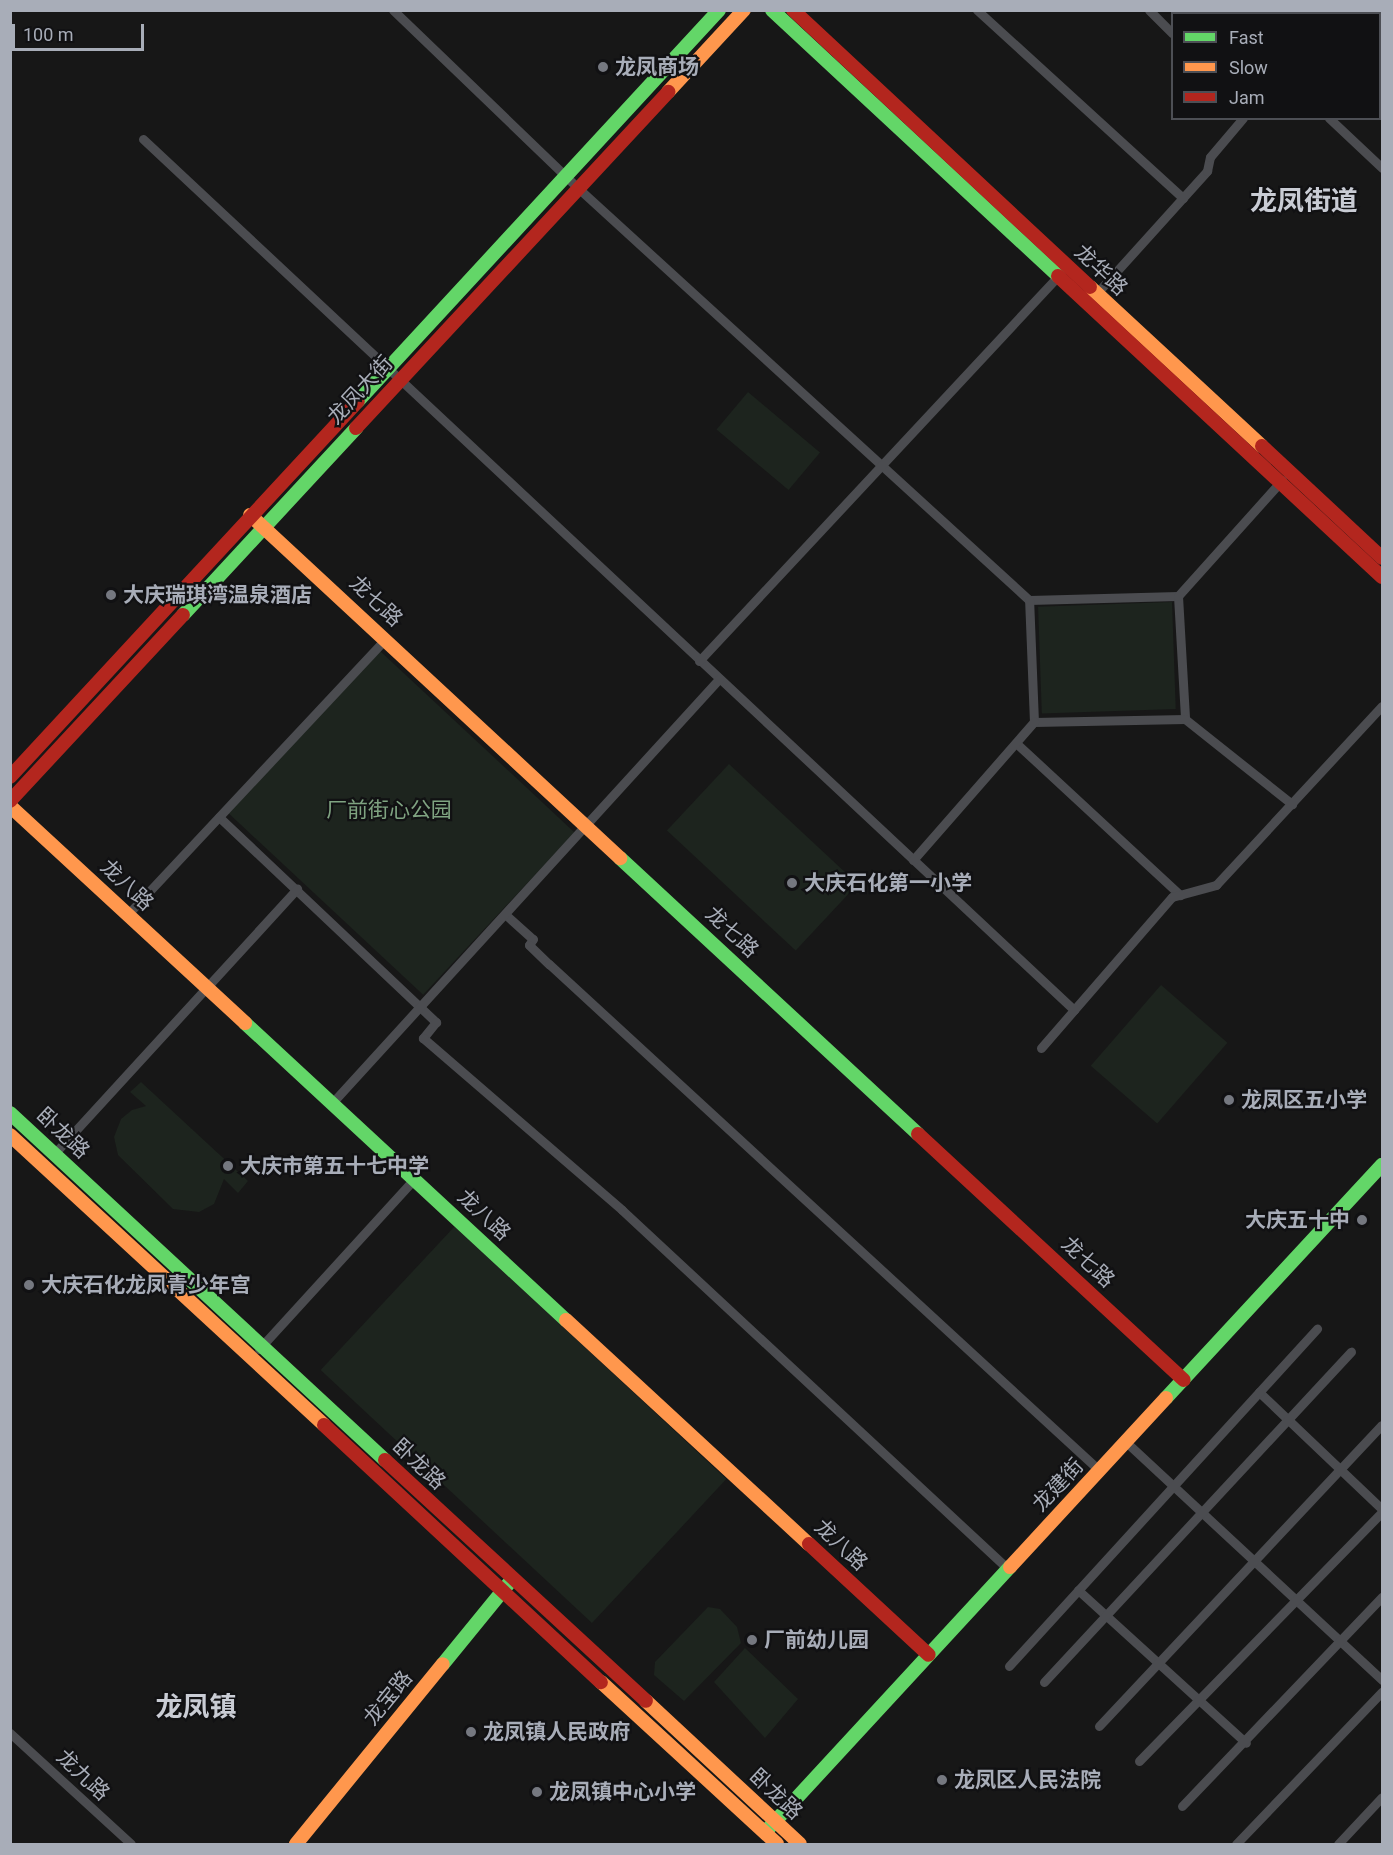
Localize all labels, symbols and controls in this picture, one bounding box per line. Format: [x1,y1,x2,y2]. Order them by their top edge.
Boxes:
scale bar [15,12,147,50]
legend [1171,12,1381,120]
text: 100 m [23,24,74,45]
text: Fast [1229,27,1264,48]
place label: 龙凤商场 [615,54,699,80]
text: Slow [1229,57,1268,78]
marker: 龙凤商场 [596,60,610,74]
text: Jam [1229,87,1265,108]
district label: 龙凤街道 [1250,186,1358,218]
street label: 龙华路 [1069,239,1133,301]
street label: 龙凤大街 [322,351,398,429]
street label: 龙七路 [344,570,408,632]
place label: 大庆瑞琪湾温泉酒店 [123,582,312,608]
marker: 大庆瑞琪湾温泉酒店 [104,588,118,602]
park label: 厂前街心公园 [326,797,452,823]
street label: 龙八路 [95,854,159,916]
place label: 大庆石化第一小学 [804,870,972,896]
marker: 大庆石化第一小学 [785,876,799,890]
street label: 龙七路 [700,901,764,963]
place label: 龙凤区五小学 [1241,1087,1367,1113]
marker: 龙凤区五小学 [1222,1093,1236,1107]
street label: 卧龙路 [31,1102,95,1164]
place label: 大庆市第五十七中学 [240,1153,429,1179]
marker: 大庆市第五十七中学 [221,1159,235,1173]
street label: 龙八路 [452,1184,516,1246]
place label: 大庆五十中 [1245,1207,1350,1233]
marker: 大庆五十中 [1355,1213,1369,1227]
street label: 龙七路 [1056,1231,1120,1293]
place label: 大庆石化龙凤青少年宫 [41,1272,251,1298]
marker: 大庆石化龙凤青少年宫 [22,1278,36,1292]
street label: 卧龙路 [387,1433,451,1495]
street label: 龙建街 [1027,1453,1089,1517]
street label: 龙八路 [809,1514,873,1576]
place label: 厂前幼儿园 [764,1627,869,1653]
marker: 厂前幼儿园 [745,1633,759,1647]
street label: 龙宝路 [358,1666,418,1730]
district label: 龙凤镇 [156,1692,236,1724]
place label: 龙凤镇人民政府 [483,1719,630,1745]
marker: 龙凤镇人民政府 [464,1725,478,1739]
street label: 龙九路 [51,1744,115,1806]
street label: 卧龙路 [744,1763,808,1825]
place label: 龙凤区人民法院 [954,1767,1101,1793]
marker: 龙凤区人民法院 [935,1773,949,1787]
place label: 龙凤镇中心小学 [549,1779,696,1805]
marker: 龙凤镇中心小学 [530,1785,544,1799]

